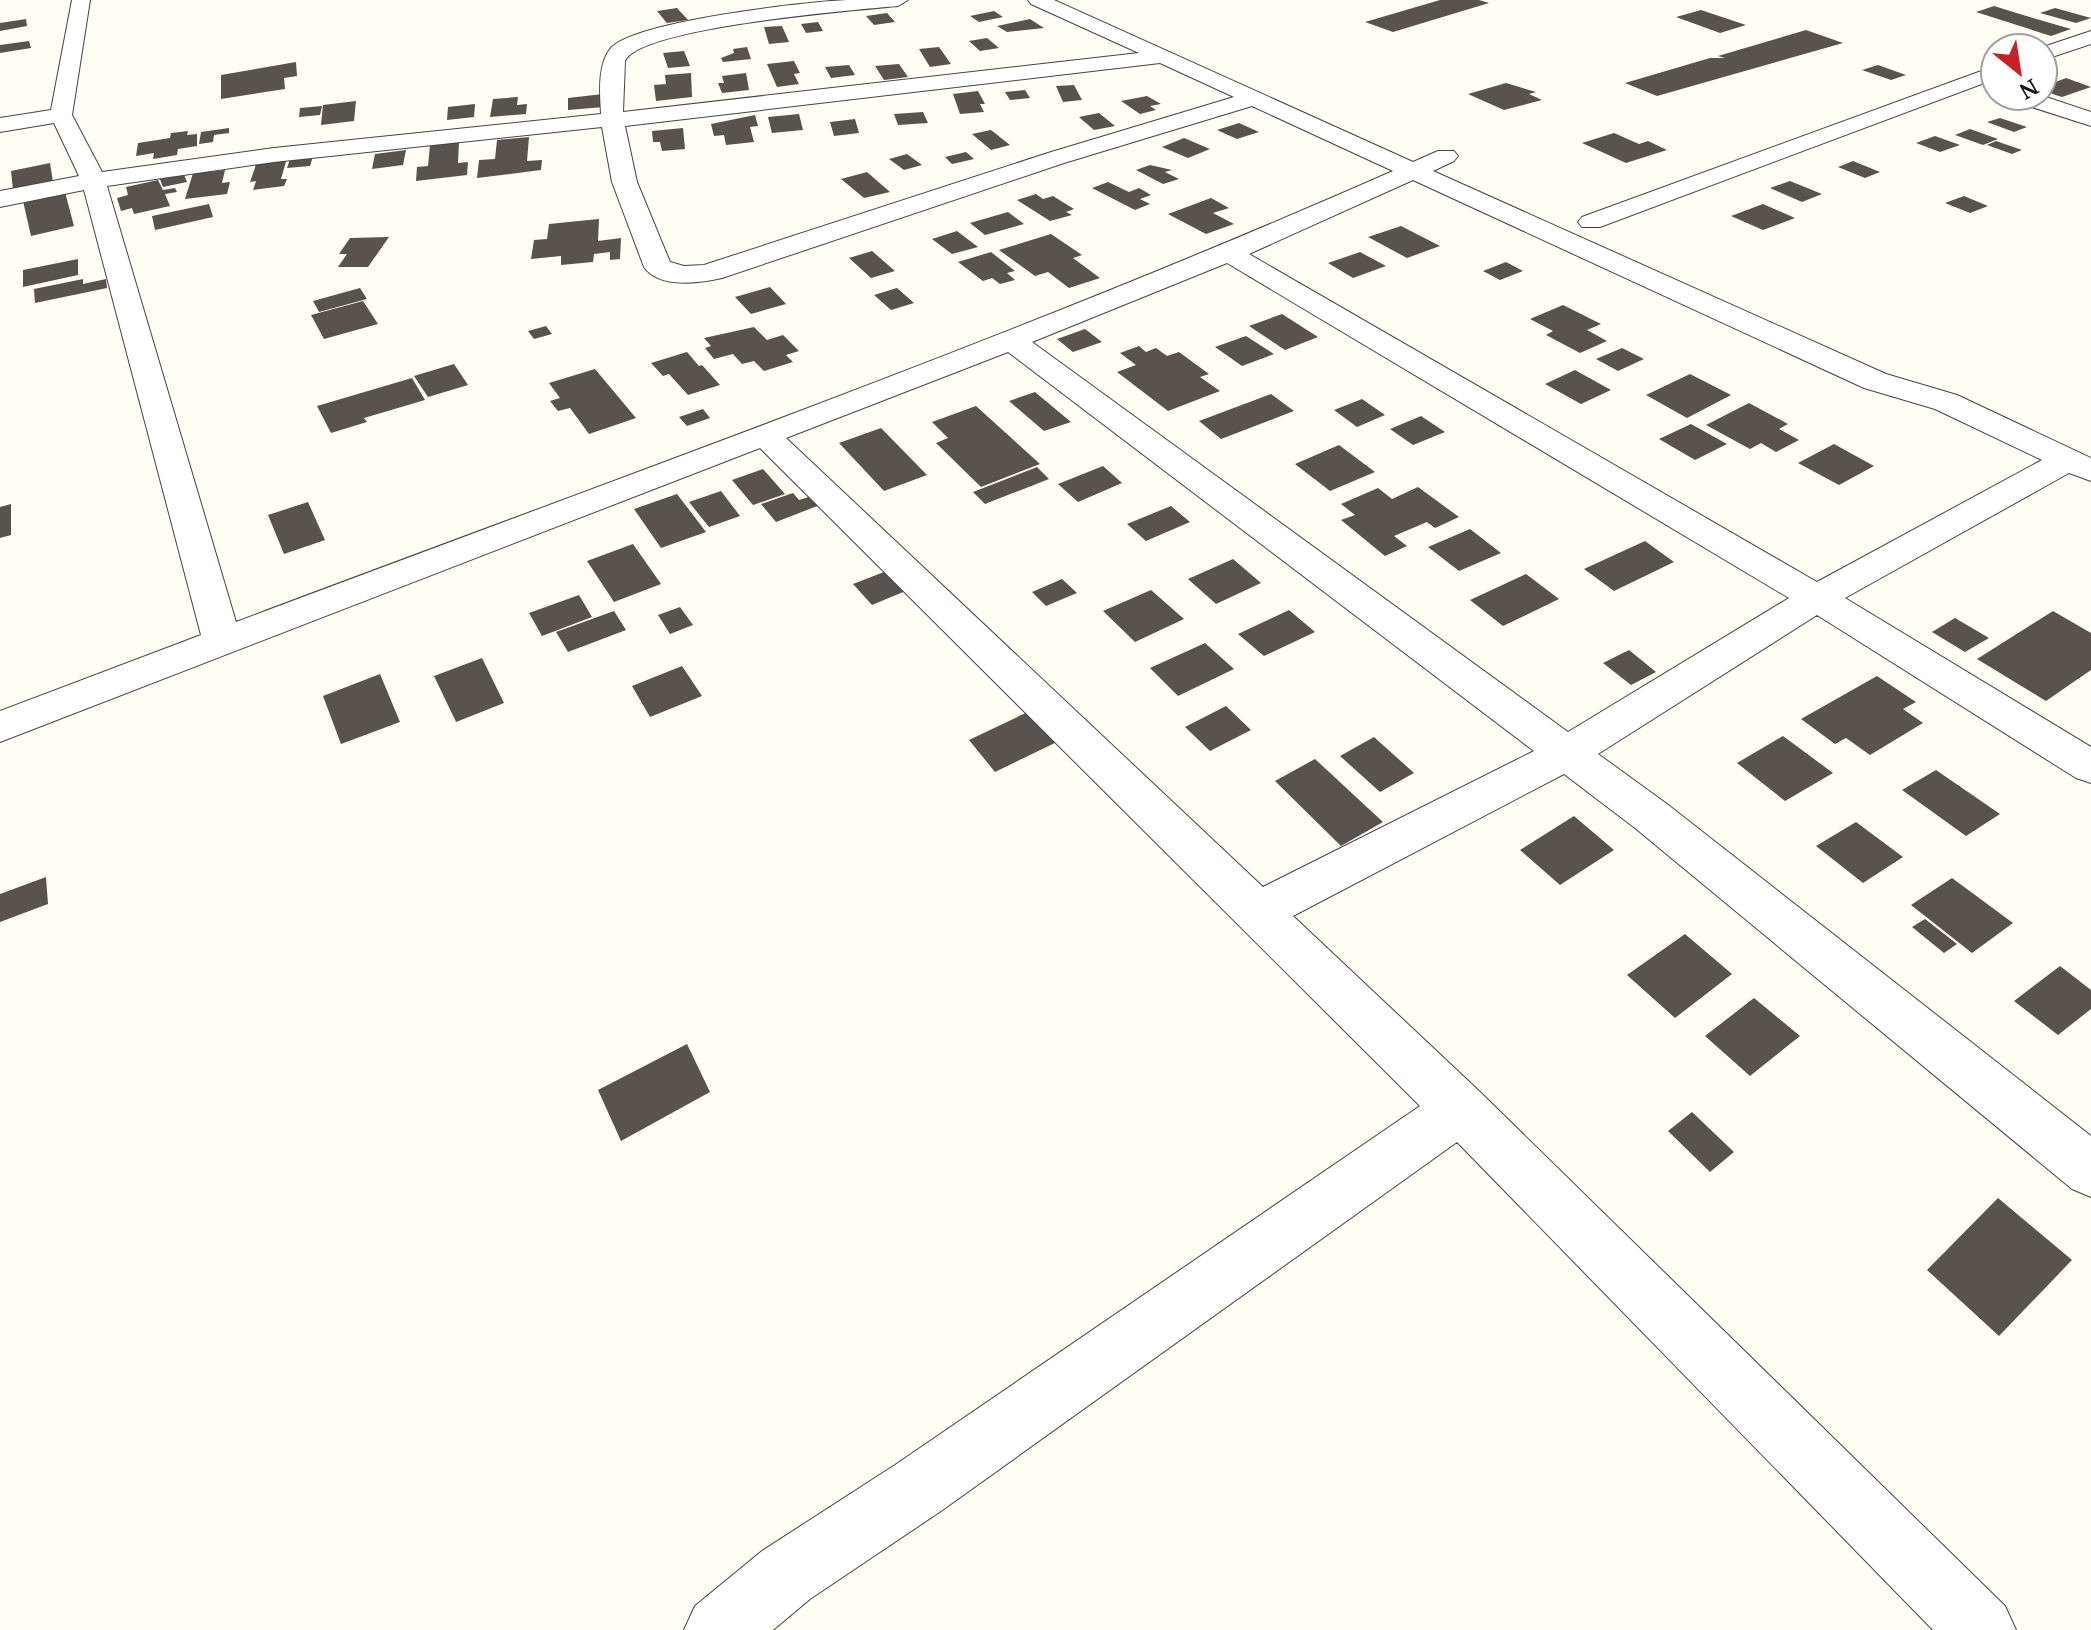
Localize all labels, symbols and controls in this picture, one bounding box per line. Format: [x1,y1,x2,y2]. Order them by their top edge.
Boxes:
north arrow [1979,32,2059,112]
text: N [2014,73,2045,108]

